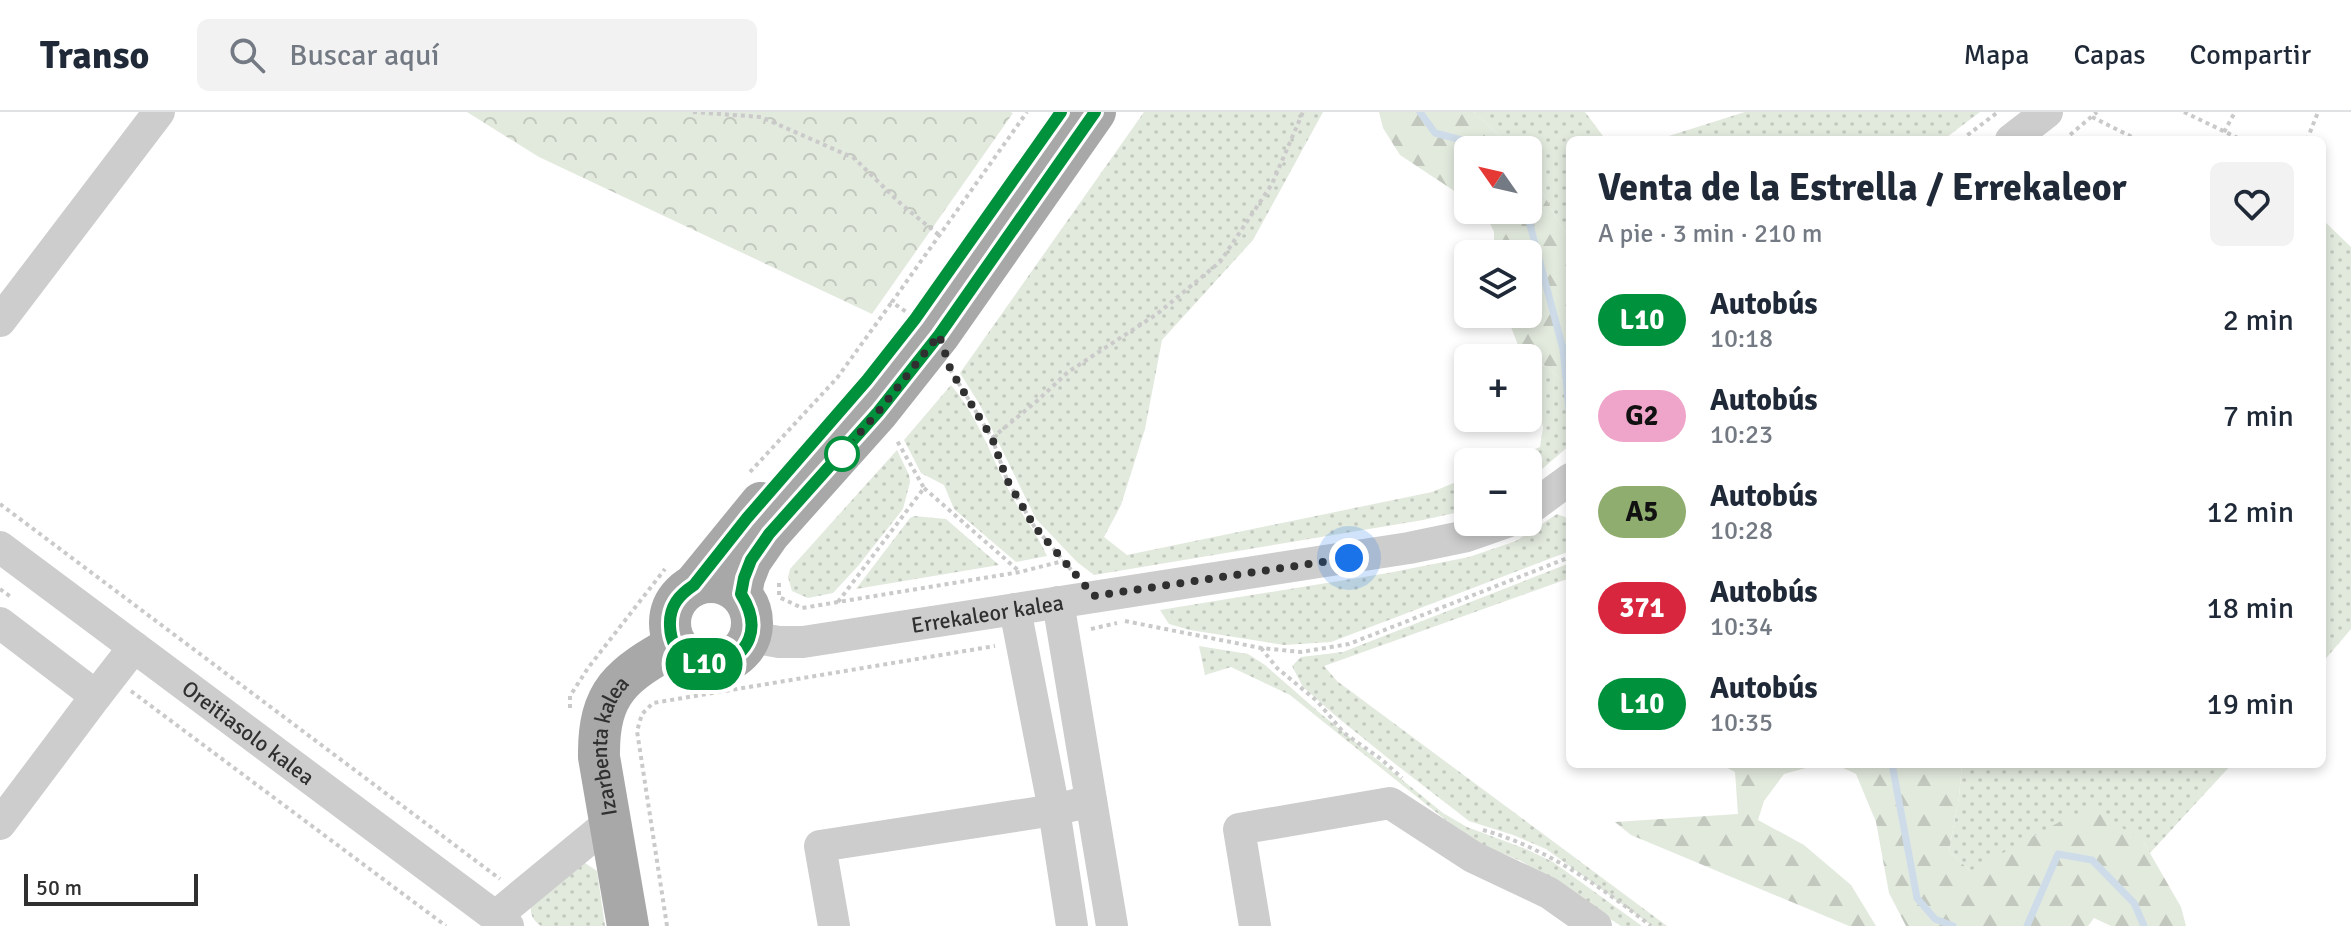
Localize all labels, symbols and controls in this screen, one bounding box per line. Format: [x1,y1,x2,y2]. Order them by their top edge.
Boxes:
search box [197,19,757,91]
text: Transo [40,32,149,79]
icon: search [225,33,269,77]
text: Buscar aquí [289,37,439,74]
text: Mapa [1964,38,2029,72]
text: Capas [2073,38,2146,72]
text: Compartir [2190,38,2311,72]
north arrow [1454,136,1542,224]
map controls [1454,136,1542,536]
button: heart [2210,162,2294,246]
text: Venta de la Estrella / Errekaleor [1598,164,2127,211]
text: A pie · 3 min · 210 m [1598,218,1822,250]
button: layers [1454,240,1542,328]
text: Autobús [1710,286,1818,323]
text: 2 min [2223,302,2294,339]
text: L10 [1620,303,1664,337]
text: 10:18 [1710,323,1773,355]
button: + [1454,344,1542,432]
text: Autobús [1710,382,1818,419]
text: 7 min [2223,398,2294,435]
text: G2 [1625,399,1659,433]
text: 10:23 [1710,419,1773,451]
unlabelled marker [825,437,859,471]
button: − [1454,448,1542,536]
text: Autobús [1710,478,1818,515]
text: 12 min [2207,494,2294,531]
text: A5 [1626,495,1658,529]
text: 10:28 [1710,515,1773,547]
your location [1329,538,1369,578]
text: Autobús [1710,574,1818,611]
street label: Errekaleor kalea [909,588,1065,639]
text: 18 min [2207,590,2294,627]
text: 371 [1619,591,1665,625]
text: 10:34 [1710,611,1773,643]
line badge: L10 [658,638,750,690]
text: L10 [682,647,726,681]
street label: Izarbenta kalea [585,670,634,818]
text: Autobús [1710,670,1818,707]
street label: Oreitiasolo kalea [177,674,320,791]
text: 19 min [2207,686,2294,723]
text: L10 [1620,687,1664,721]
text: 10:35 [1710,707,1773,739]
scale bar [24,870,198,906]
text: 50 m [36,874,82,901]

